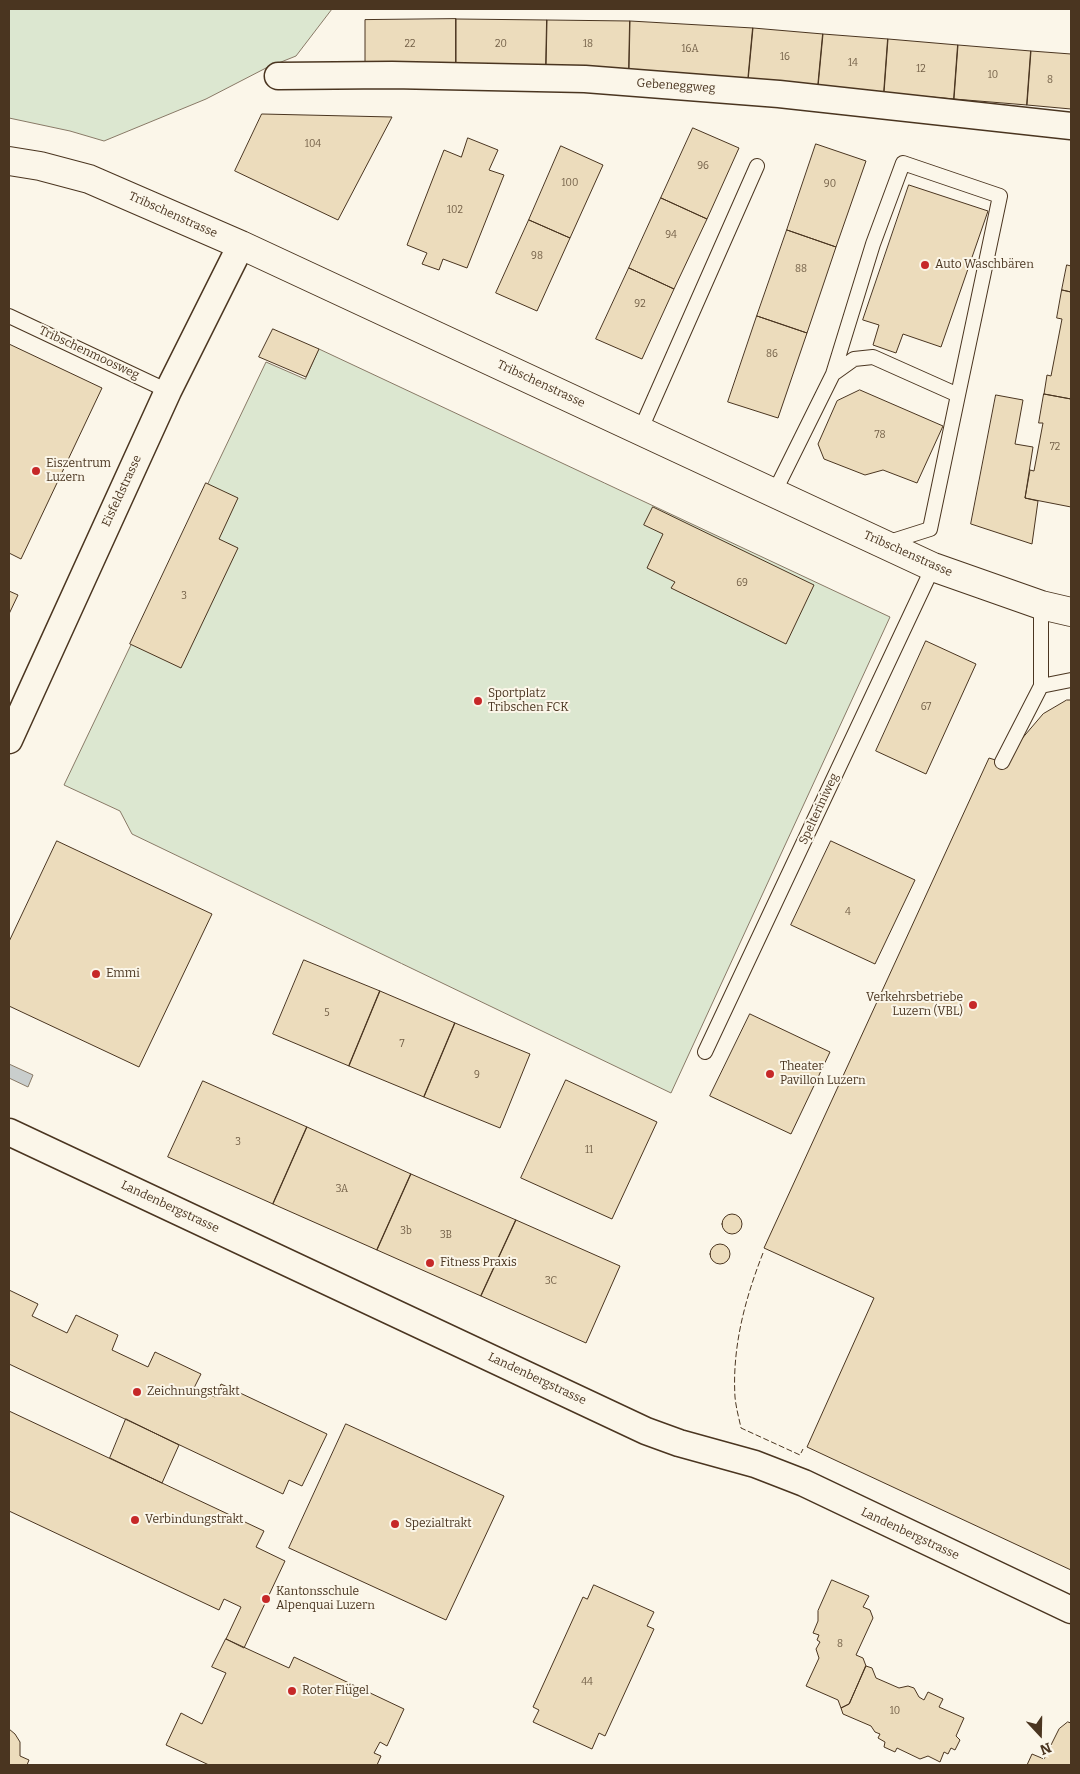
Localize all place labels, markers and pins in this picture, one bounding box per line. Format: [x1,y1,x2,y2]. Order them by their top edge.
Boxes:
place label: Auto Waschbären [935,258,1034,272]
marker: Auto Waschbären [919,259,931,271]
place label: Eiszentrum Luzern [46,457,111,485]
marker: Eiszentrum Luzern [30,465,42,477]
place label: Sportplatz Tribschen FCK [488,687,569,715]
marker: Sportplatz Tribschen FCK [472,695,484,707]
place label: Emmi [106,967,140,981]
marker: Emmi [90,968,102,980]
place label: Verkehrsbetriebe Luzern (VBL) [866,991,963,1019]
marker: Verkehrsbetriebe Luzern (VBL) [967,999,979,1011]
place label: Theater Pavillon Luzern [780,1060,866,1088]
marker: Theater Pavillon Luzern [764,1068,776,1080]
place label: Fitness Praxis [440,1256,517,1270]
marker: Fitness Praxis [424,1257,436,1269]
place label: Zeichnungstrakt [147,1385,240,1399]
marker: Zeichnungstrakt [131,1386,143,1398]
place label: Verbindungstrakt [145,1513,243,1527]
marker: Verbindungstrakt [129,1514,141,1526]
place label: Spezialtrakt [405,1517,472,1531]
marker: Spezialtrakt [389,1518,401,1530]
place label: Kantonsschule Alpenquai Luzern [276,1585,375,1613]
marker: Kantonsschule Alpenquai Luzern [260,1593,272,1605]
place label: Roter Flügel [302,1684,369,1698]
marker: Roter Flügel [286,1685,298,1697]

